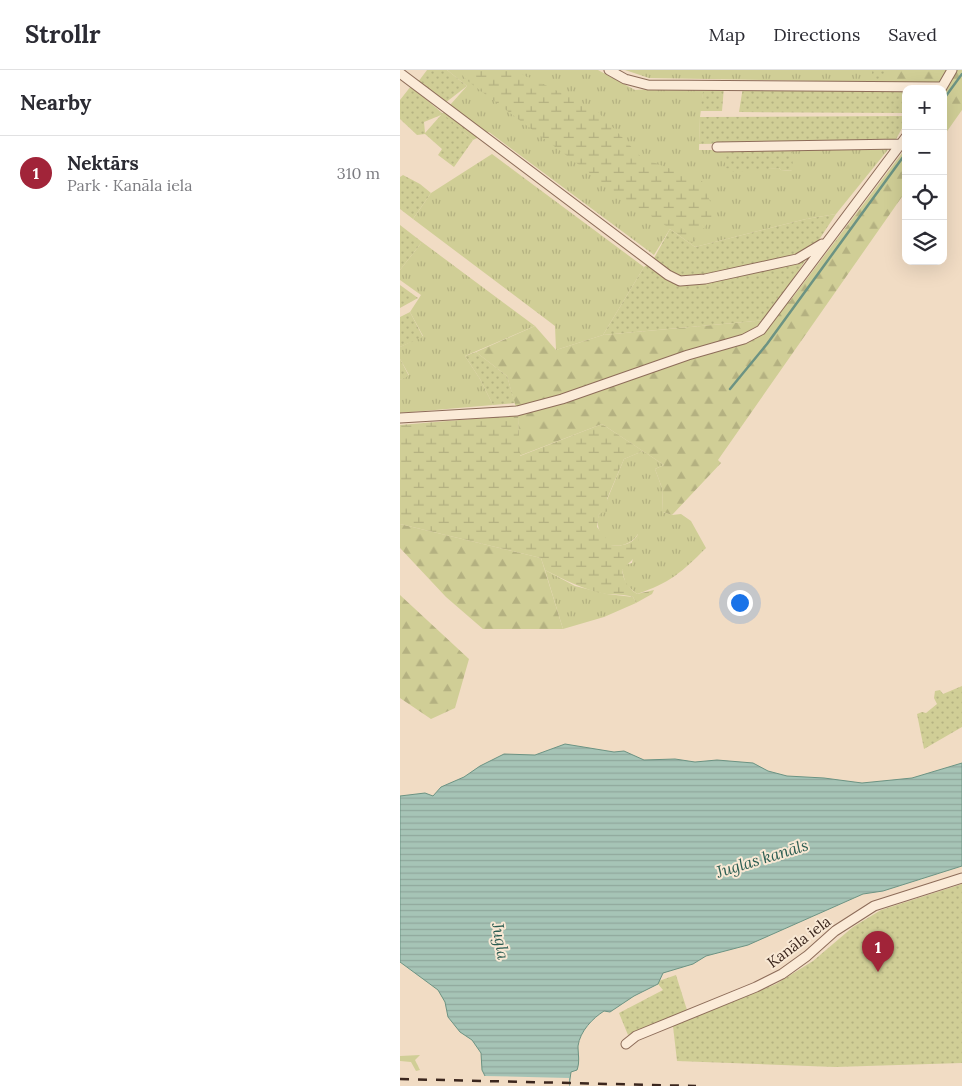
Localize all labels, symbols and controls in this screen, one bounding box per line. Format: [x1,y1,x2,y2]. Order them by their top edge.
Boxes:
text: Strollr [25,19,100,50]
text: Map [709,23,745,46]
text: Directions [773,23,860,46]
text: Saved [888,23,937,46]
map controls [902,85,947,265]
button: + [902,85,947,130]
text: Nearby [20,89,91,116]
button: − [902,130,947,175]
text: Nektārs [67,151,139,175]
text: 1 [33,163,39,183]
text: 310 m [337,163,380,183]
text: Park · Kanāla iela [67,175,192,195]
button: locate [902,175,947,220]
button: layers [902,220,947,265]
your location [727,590,753,616]
water label: Juglas kanāls [713,834,811,882]
street label: Kanāla iela [763,911,834,972]
water label: Jugla [488,920,514,961]
pin: 1 [862,931,894,972]

